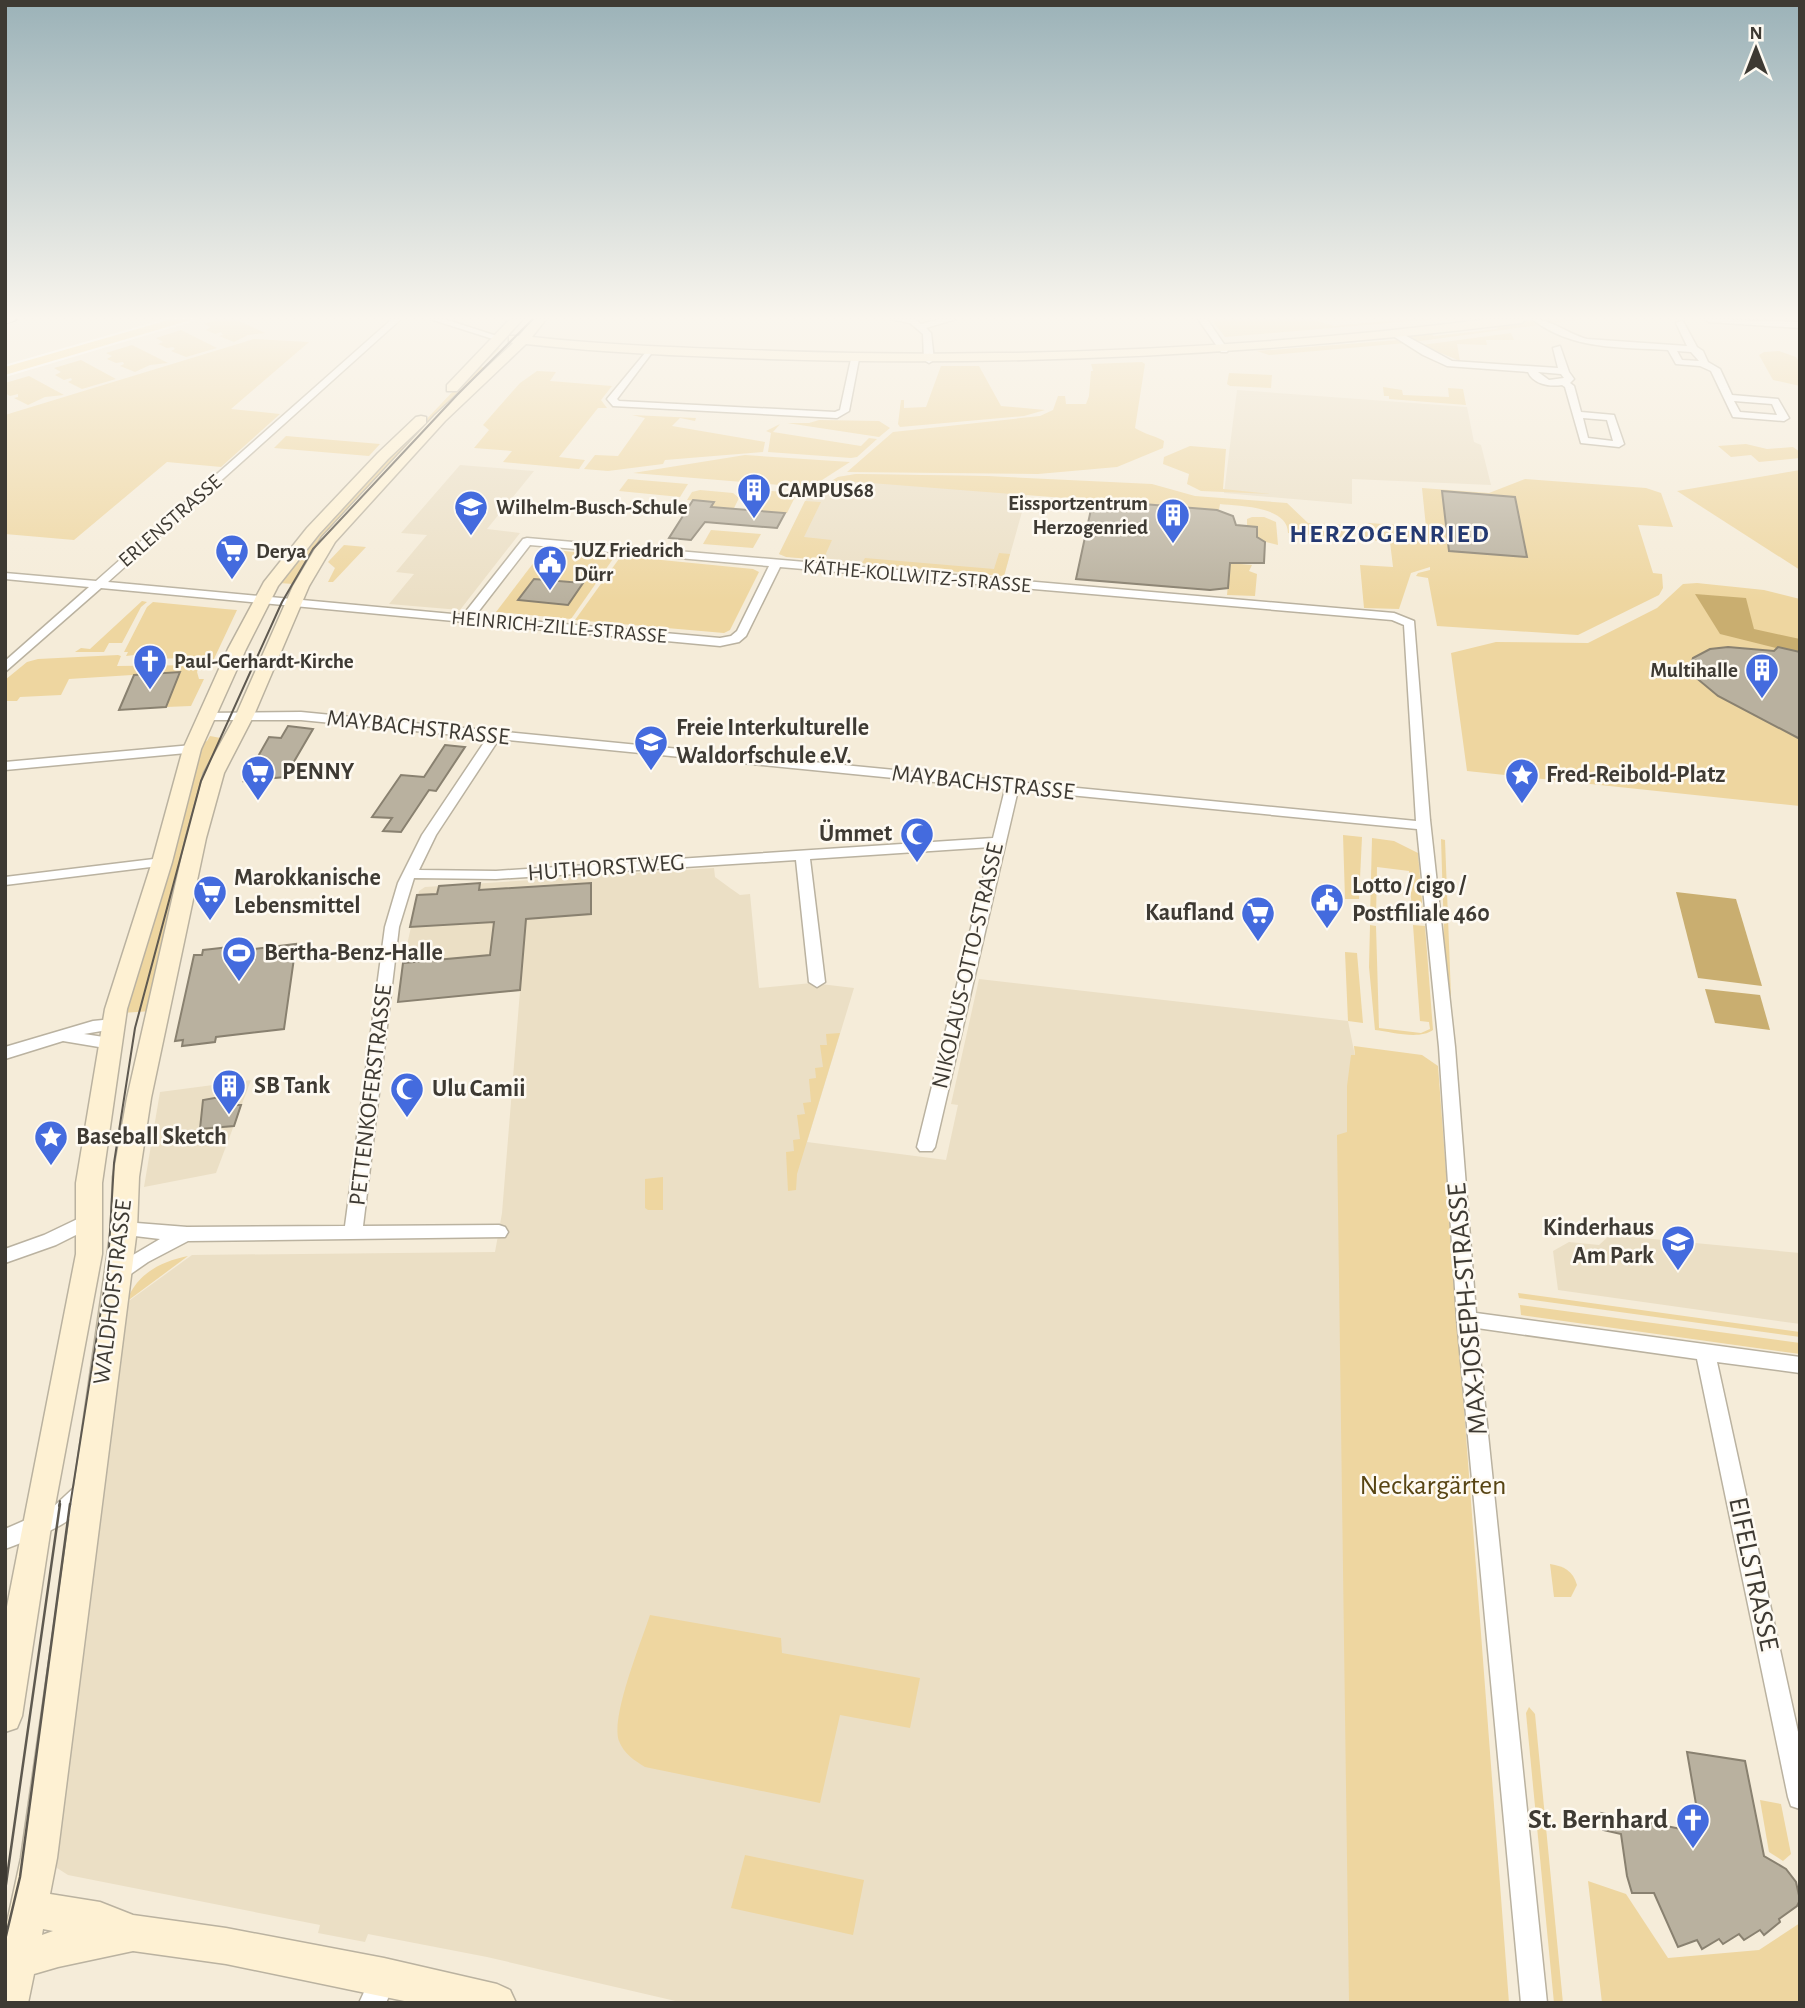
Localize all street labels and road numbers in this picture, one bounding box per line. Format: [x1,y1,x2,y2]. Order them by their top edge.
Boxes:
street label: ERLENSTRASSE [115,471,225,571]
street label: KÄTHE-KOLLWITZ-STRASSE [802,555,1032,596]
street label: HEINRICH-ZILLE-STRASSE [450,607,668,647]
street label: MAYBACHSTRASSE [325,706,511,750]
street label: MAYBACHSTRASSE [890,761,1076,805]
street label: NIKOLAUS-OTTO-STRASSE [928,840,1008,1091]
street label: HUTHORSTWEG [527,851,685,885]
street label: PETTENKOFERSTRASSE [346,983,397,1207]
street label: MAX-JOSEPH-STRASSE [1443,1182,1493,1436]
street label: WALDHOFSTRASSE [90,1198,136,1386]
street label: EIFELSTRASSE [1723,1495,1783,1653]

